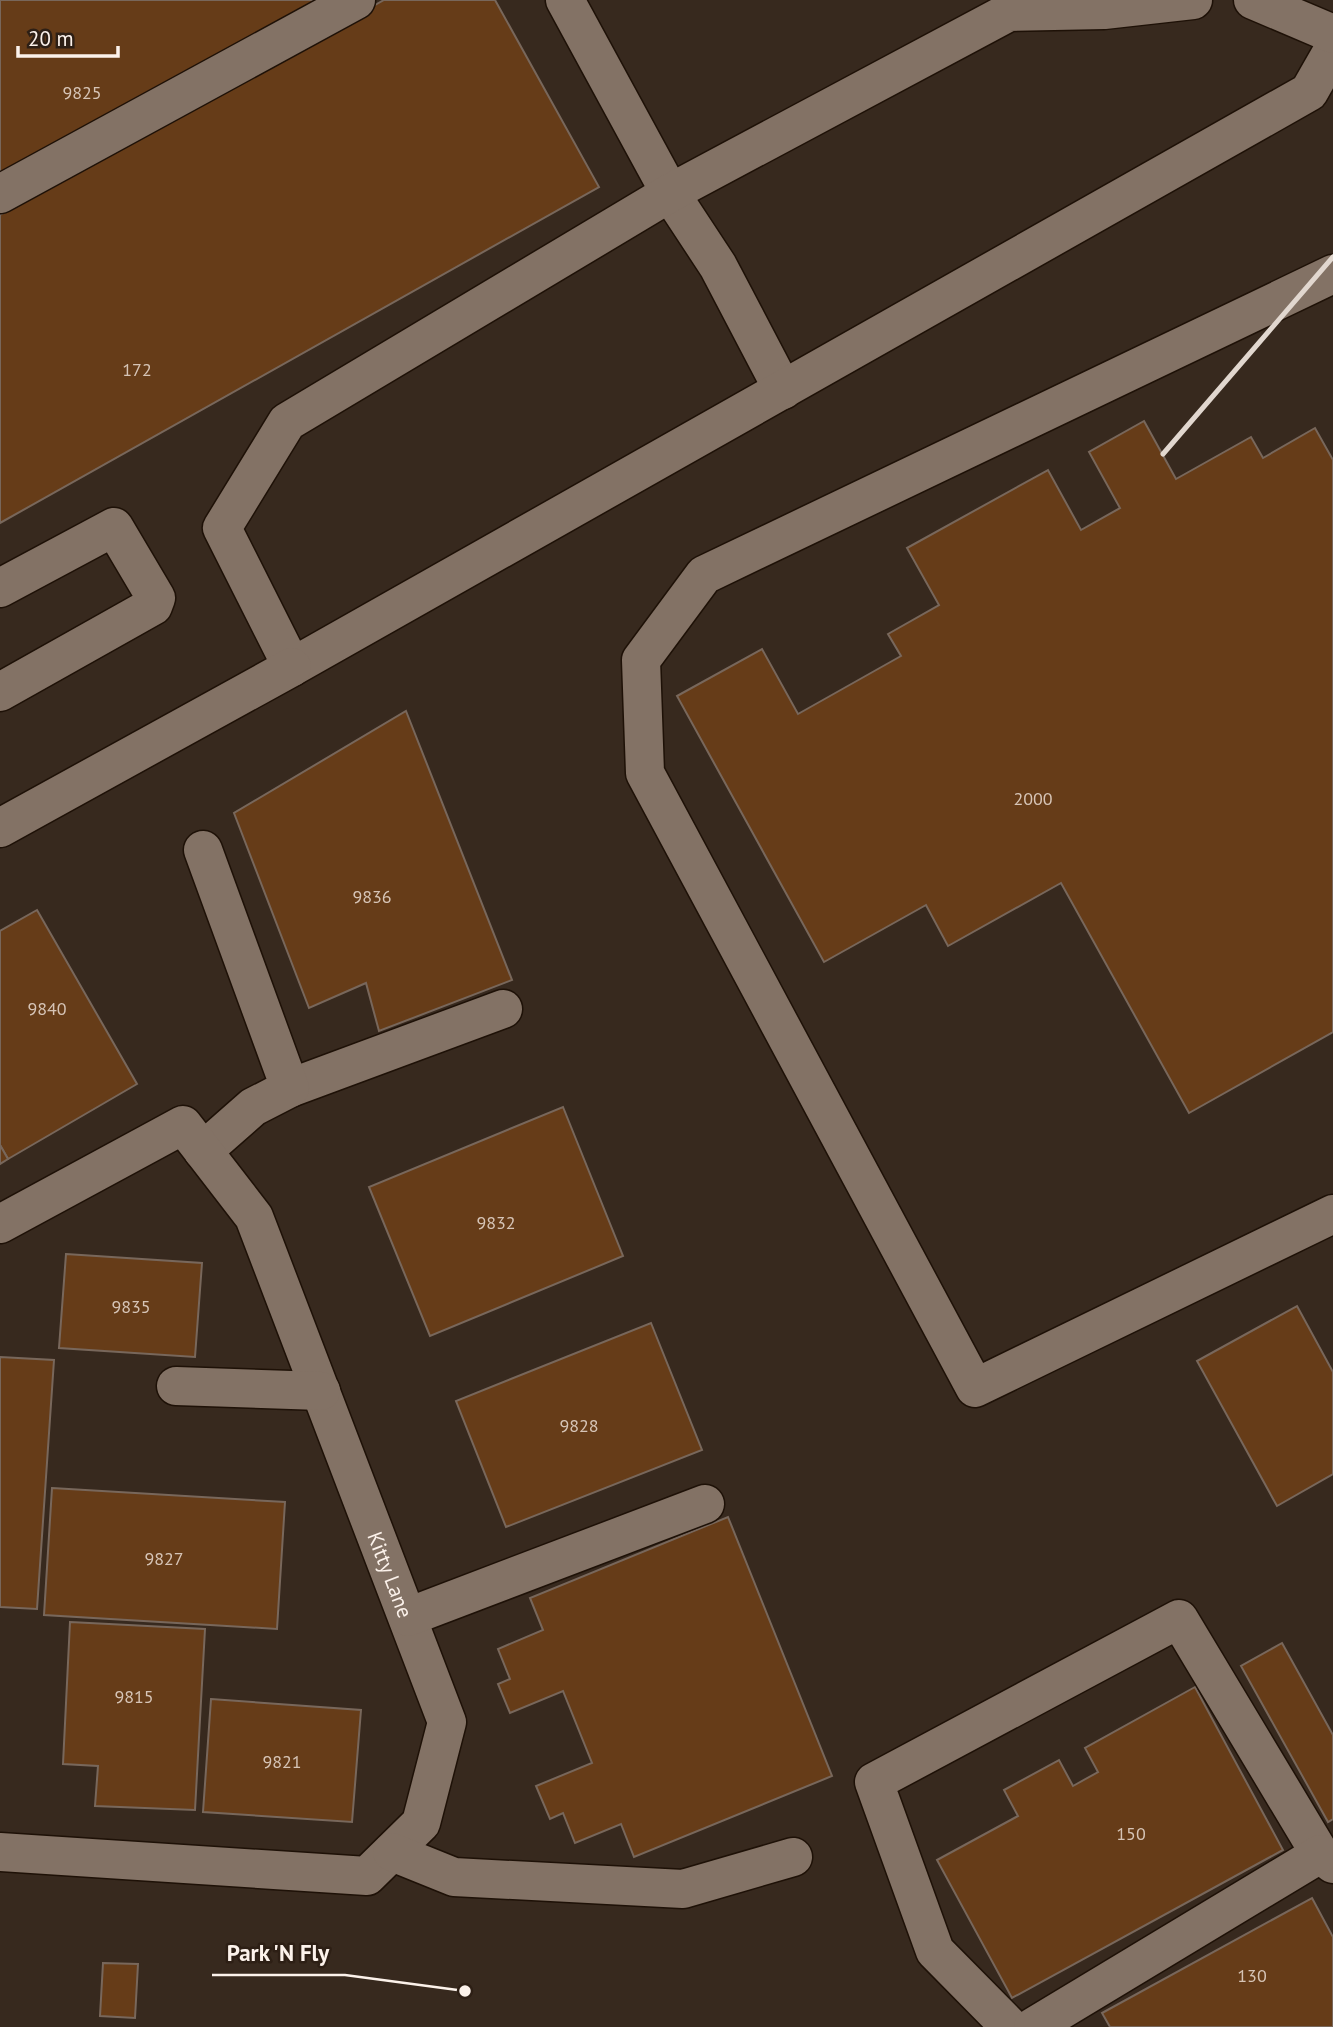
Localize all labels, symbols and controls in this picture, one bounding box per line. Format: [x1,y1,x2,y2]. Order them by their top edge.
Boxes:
scale bar [18,14,117,58]
text: 20 m [28,25,74,52]
house number: 9825 [62,81,102,104]
house number: 172 [122,358,152,381]
house number: 2000 [1013,787,1053,810]
house number: 9836 [352,885,392,908]
house number: 9840 [27,997,67,1020]
house number: 9832 [476,1211,516,1234]
house number: 9835 [111,1295,151,1318]
house number: 9828 [559,1414,599,1437]
street label: Kitty Lane [362,1527,419,1622]
house number: 9827 [144,1547,184,1570]
house number: 9815 [114,1685,154,1708]
house number: 9821 [262,1750,302,1773]
house number: 150 [1116,1822,1146,1845]
callout: Park 'N Fly [212,1931,345,1975]
text: Park 'N Fly [227,1938,330,1967]
house number: 130 [1237,1964,1267,1987]

